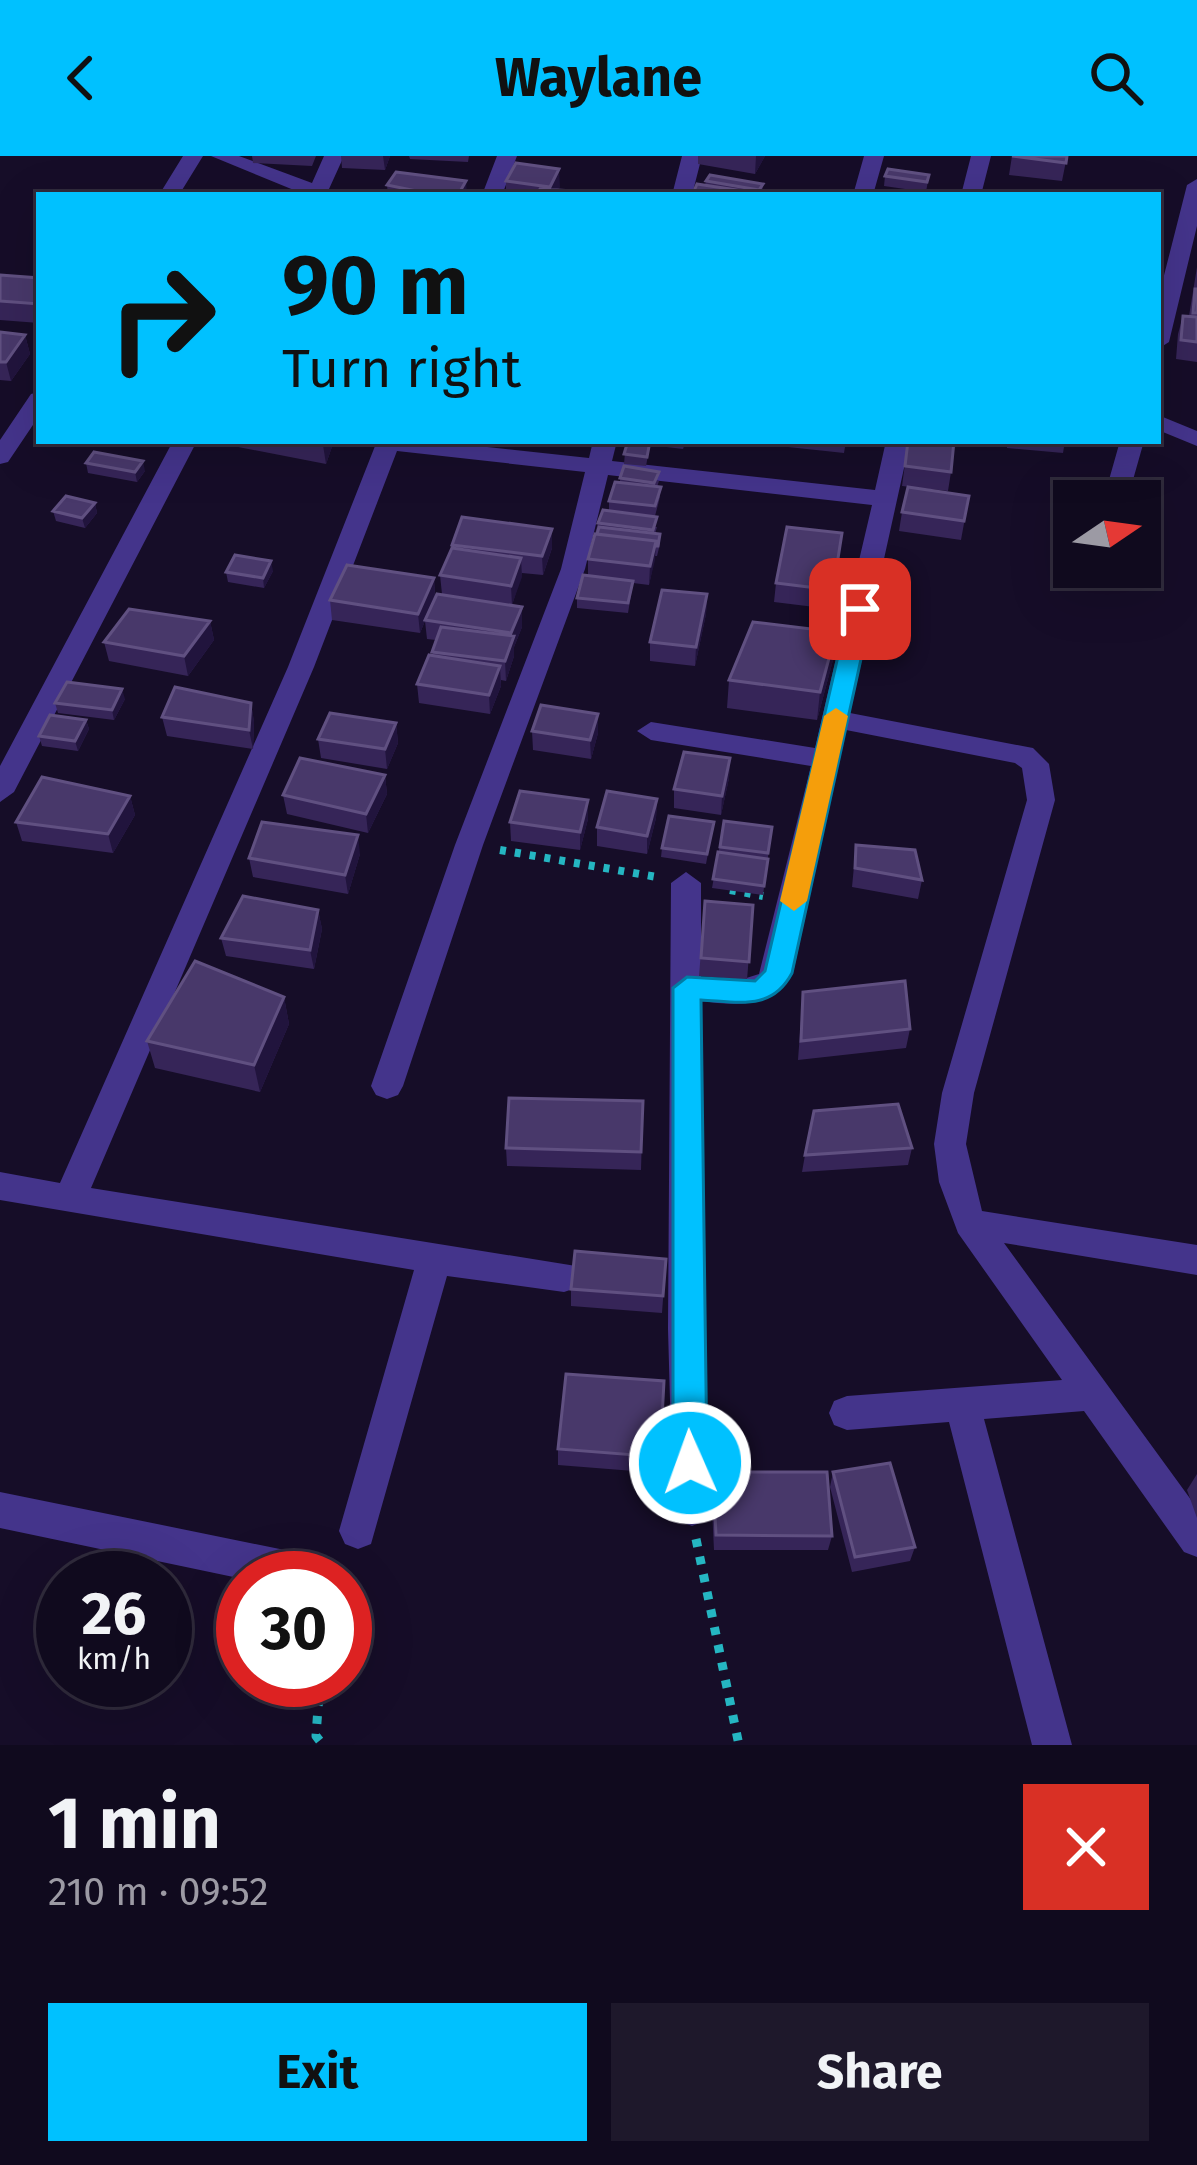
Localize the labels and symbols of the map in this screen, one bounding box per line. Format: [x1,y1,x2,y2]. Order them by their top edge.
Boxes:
north arrow [1053,480,1161,588]
pin [809,558,911,660]
position arrow [627,1400,753,1526]
speed limit sign: 30 [216,1551,372,1707]

